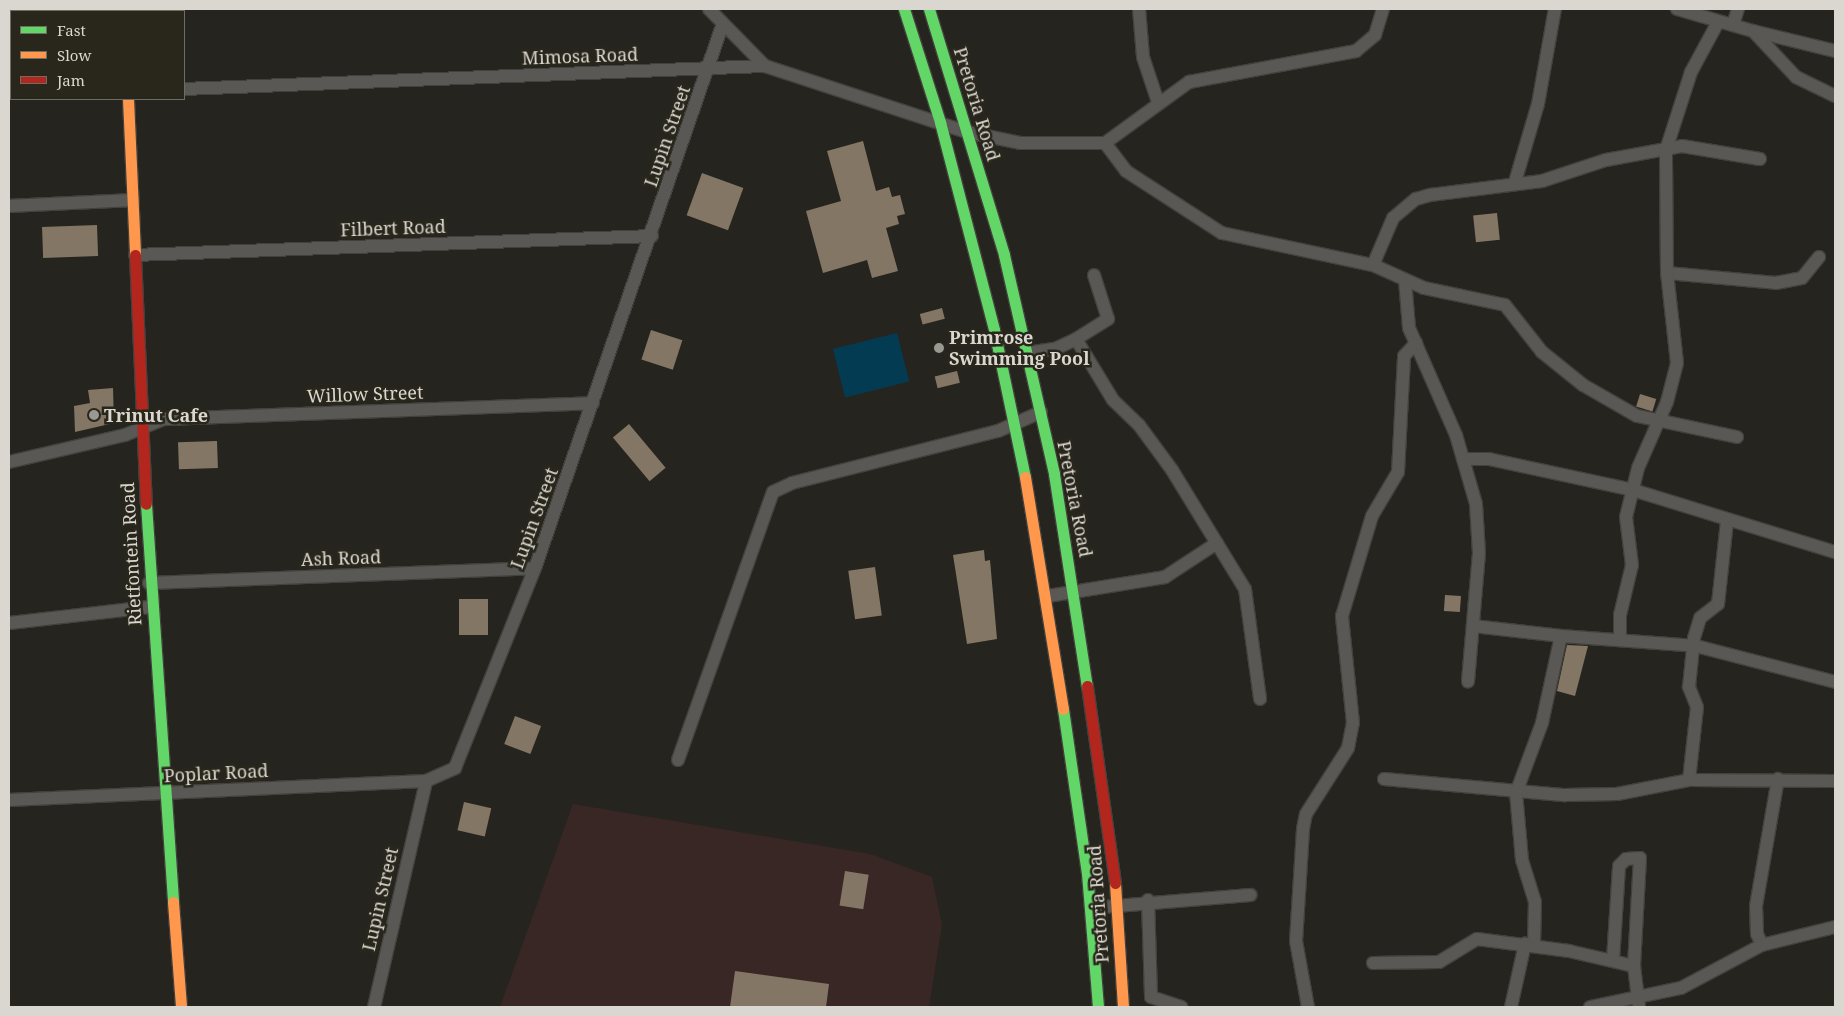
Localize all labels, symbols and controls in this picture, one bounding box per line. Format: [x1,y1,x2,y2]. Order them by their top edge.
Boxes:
legend [10,10,185,100]
text: Fast [57,20,86,40]
street label: Mimosa Road [521,43,639,69]
street label: Pretoria Road [949,44,1005,164]
text: Slow [57,45,91,65]
text: Jam [57,70,85,90]
street label: Lupin Street [640,82,694,190]
street label: Filbert Road [340,215,446,241]
place label: Primrose Swimming Pool [949,327,1090,369]
marker: Primrose Swimming Pool [933,342,945,354]
street label: Willow Street [306,381,424,407]
place label: Trinut Cafe [104,404,208,426]
marker: Trinut Cafe [88,409,100,421]
street label: Pretoria Road [1053,439,1097,559]
street label: Lupin Street [506,465,562,571]
street label: Rietfontein Road [116,482,146,626]
street label: Ash Road [300,546,382,570]
street label: Poplar Road [163,759,269,787]
street label: Pretoria Road [1083,844,1113,964]
street label: Lupin Street [358,845,402,953]

